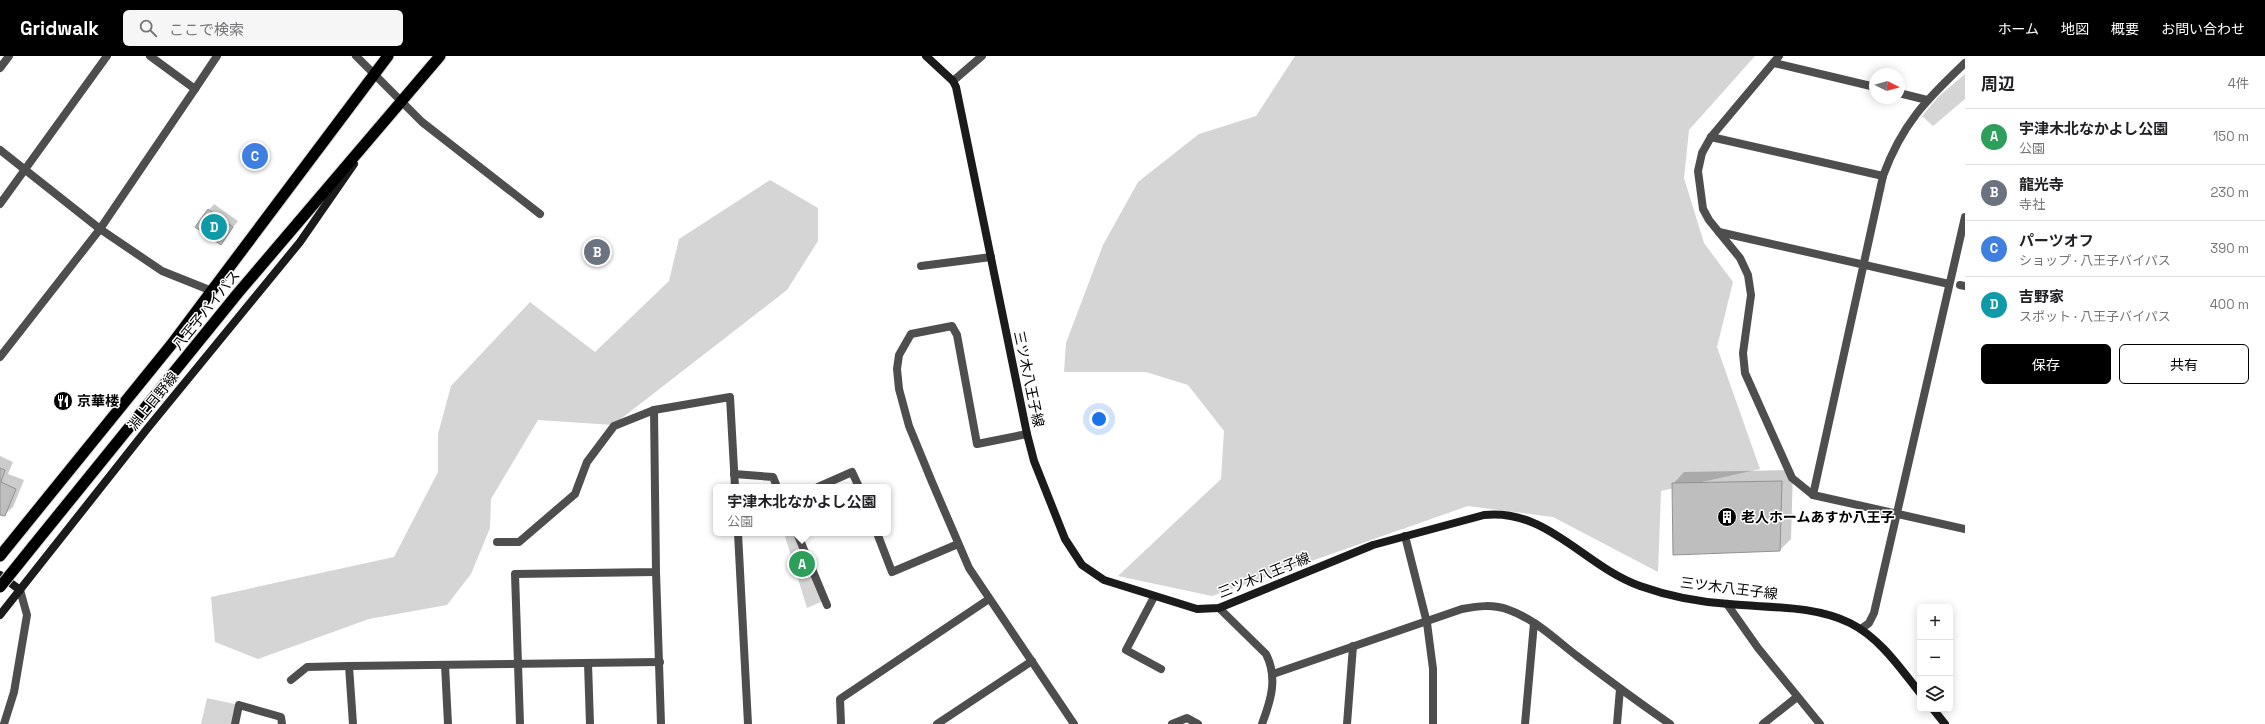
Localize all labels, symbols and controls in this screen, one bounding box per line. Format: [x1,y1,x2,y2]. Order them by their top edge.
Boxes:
search box [123,10,403,46]
text: Gridwalk [20,16,99,41]
icon: search [137,17,159,39]
text: ここで検索 [169,20,244,39]
text: ホーム [1997,20,2039,38]
text: 地図 [2061,20,2089,38]
text: 概要 [2111,20,2139,38]
text: お問い合わせ [2161,20,2245,38]
north arrow [1869,68,1905,104]
text: 周辺 [1981,73,2015,95]
text: 4件 [2228,75,2249,92]
text: 宇津木北なかよし公園 [2019,119,2168,138]
text: A [1990,128,1998,145]
text: 150 m [2213,128,2249,145]
text: 公園 [2019,140,2045,157]
pin: C [242,141,268,171]
text: 龍光寺 [2019,175,2064,194]
text: B [1990,184,1998,201]
text: 230 m [2211,184,2249,201]
text: 寺社 [2019,196,2045,213]
pin: D [201,212,227,242]
text: パーツオフ [2019,231,2094,250]
pin: B [584,237,610,267]
text: C [1990,240,1998,257]
text: 390 m [2210,240,2249,257]
text: ショップ · 八王子バイパス [2019,252,2171,269]
street label: 八王子バイパス [168,266,244,354]
text: 吉野家 [2019,287,2064,306]
text: D [1990,296,1998,313]
text: 400 m [2210,296,2249,313]
text: スポット · 八王子バイパス [2019,308,2171,325]
street label: 三ツ木八王子線 [1010,329,1048,429]
button: 保存 [1981,344,2111,384]
button: 共有 [2119,344,2249,384]
street label: 淵上日野線 [124,368,182,434]
restaurant icon: 京華楼 [52,390,74,412]
place label: 京華楼 [77,392,120,410]
your location [1089,409,1109,429]
popup [713,484,891,536]
text: 宇津木北なかよし公園 [727,492,877,511]
building icon: 老人ホームあすか八王子 [1716,506,1738,528]
place label: 老人ホームあすか八王子 [1741,508,1895,526]
text: 公園 [727,513,753,530]
street label: 三ツ木八王子線 [1215,548,1313,602]
pin: A [789,549,815,579]
street label: 三ツ木八王子線 [1679,573,1779,603]
map controls [1917,604,1953,712]
button: + [1917,604,1953,640]
button: − [1917,640,1953,676]
button: layers [1917,676,1953,712]

